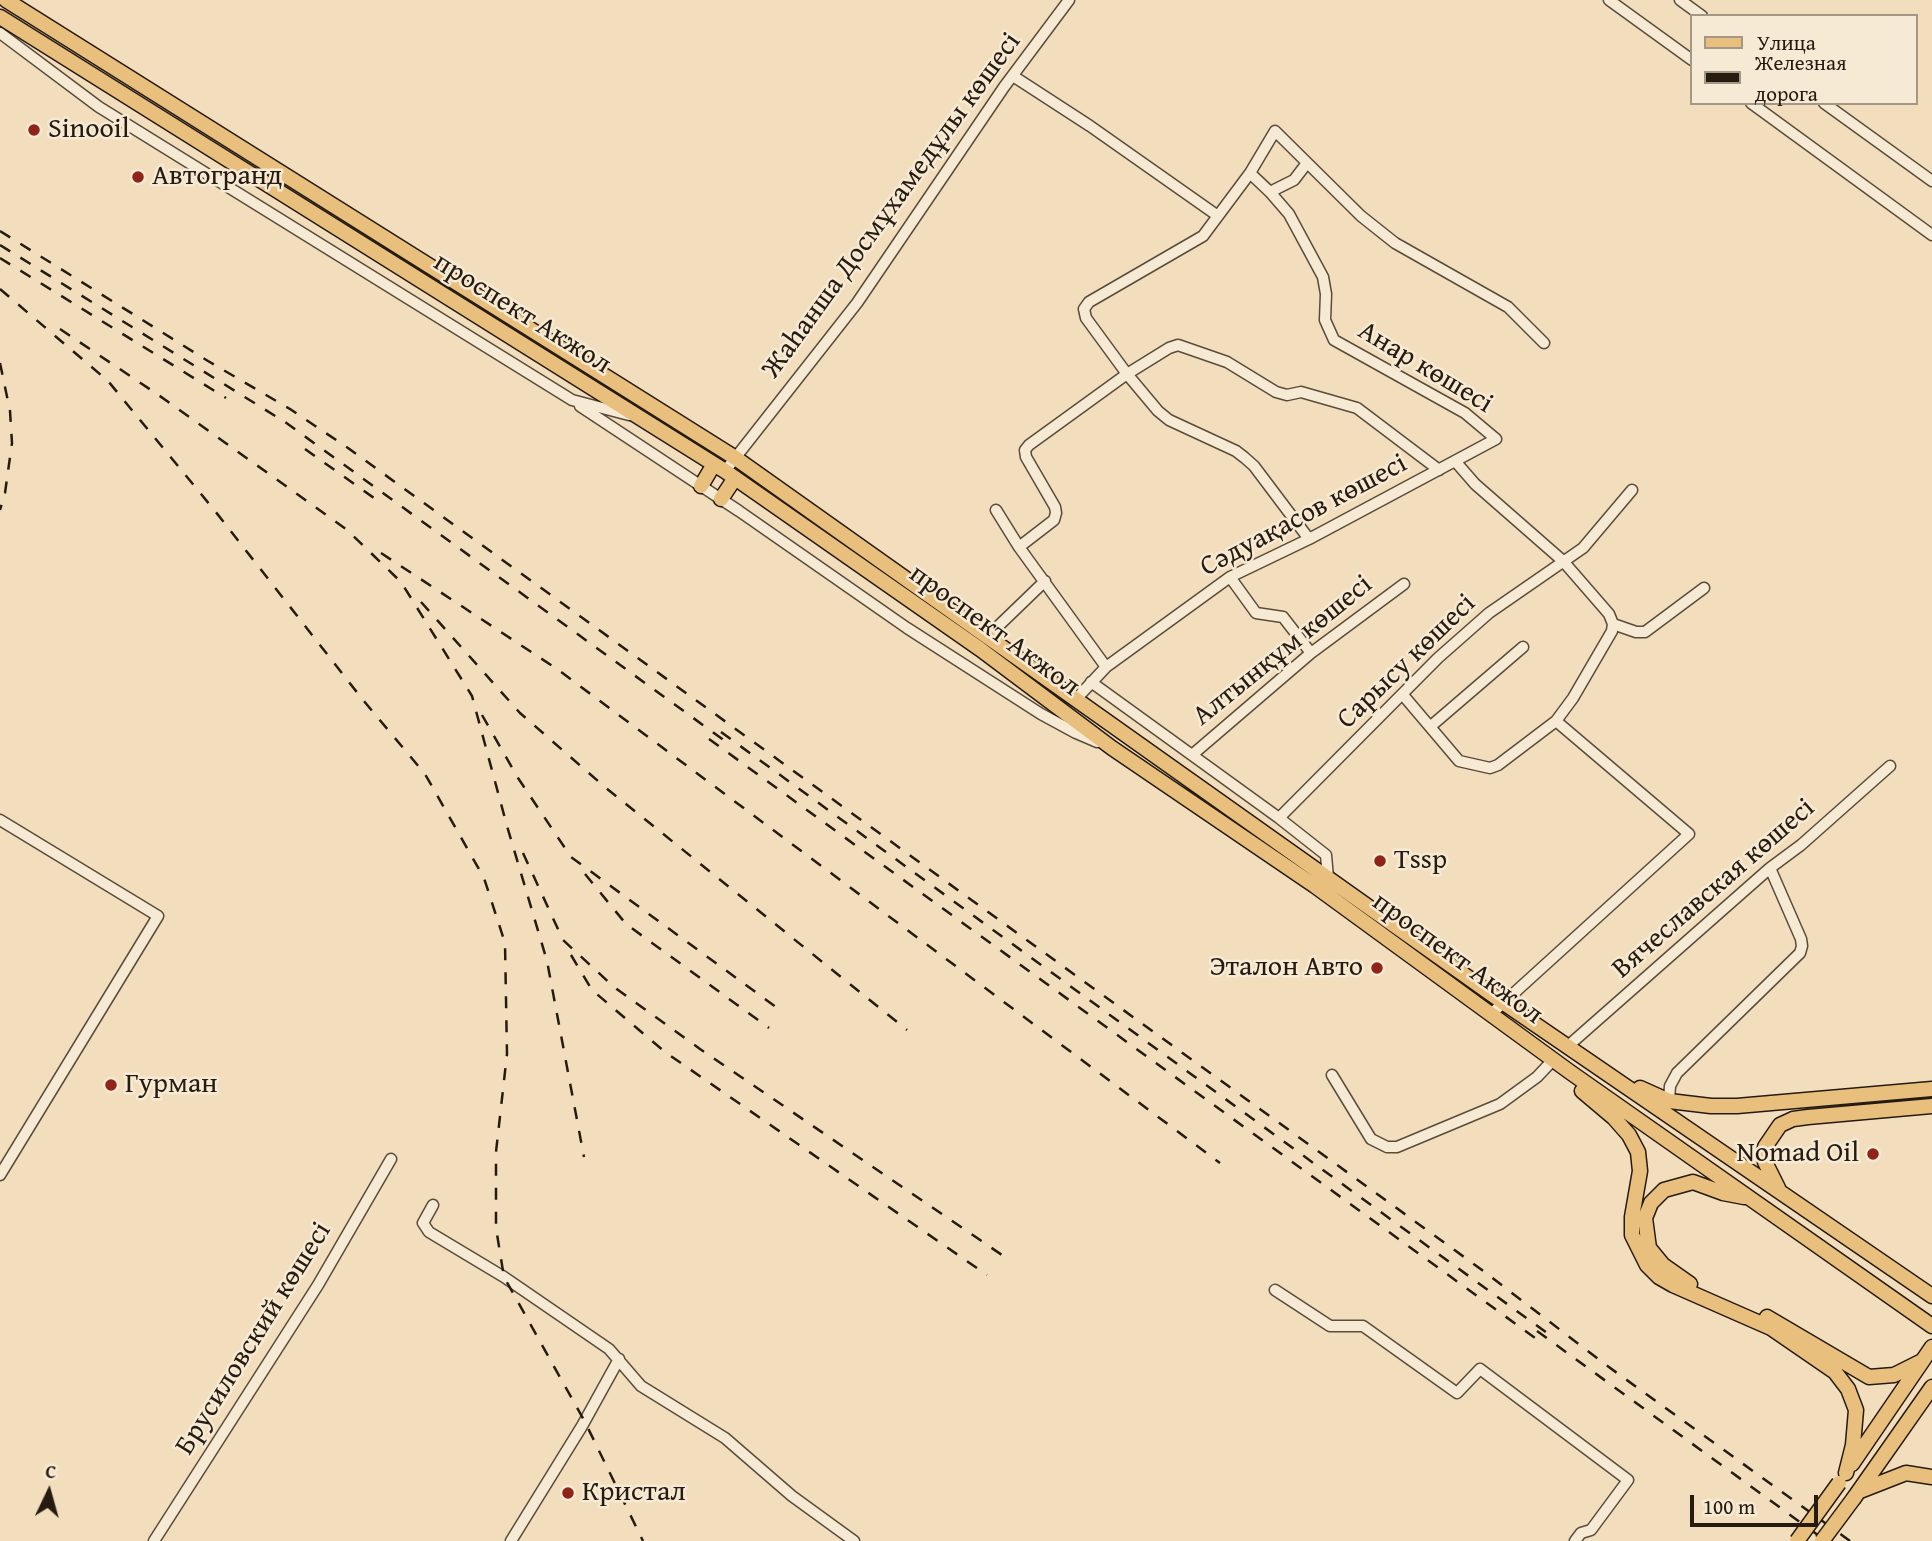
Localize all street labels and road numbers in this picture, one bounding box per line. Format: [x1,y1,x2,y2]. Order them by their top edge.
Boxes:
street label: Жаһанша Досмұхамедұлы көшесі [755,27,1029,385]
street label: проспект Акжол [427,246,617,382]
street label: Анар көшесі [1351,315,1499,421]
street label: Сәдуақасов көшесі [1195,447,1413,585]
street label: проспект Акжол [902,558,1086,704]
street label: Алтынқұм көшесі [1187,568,1379,734]
street label: Сарысу көшесі [1331,588,1483,736]
street label: Вячеславская көшесі [1606,792,1822,986]
street label: проспект Акжол [1365,886,1549,1032]
street label: Брусиловский көшесі [169,1217,339,1461]

